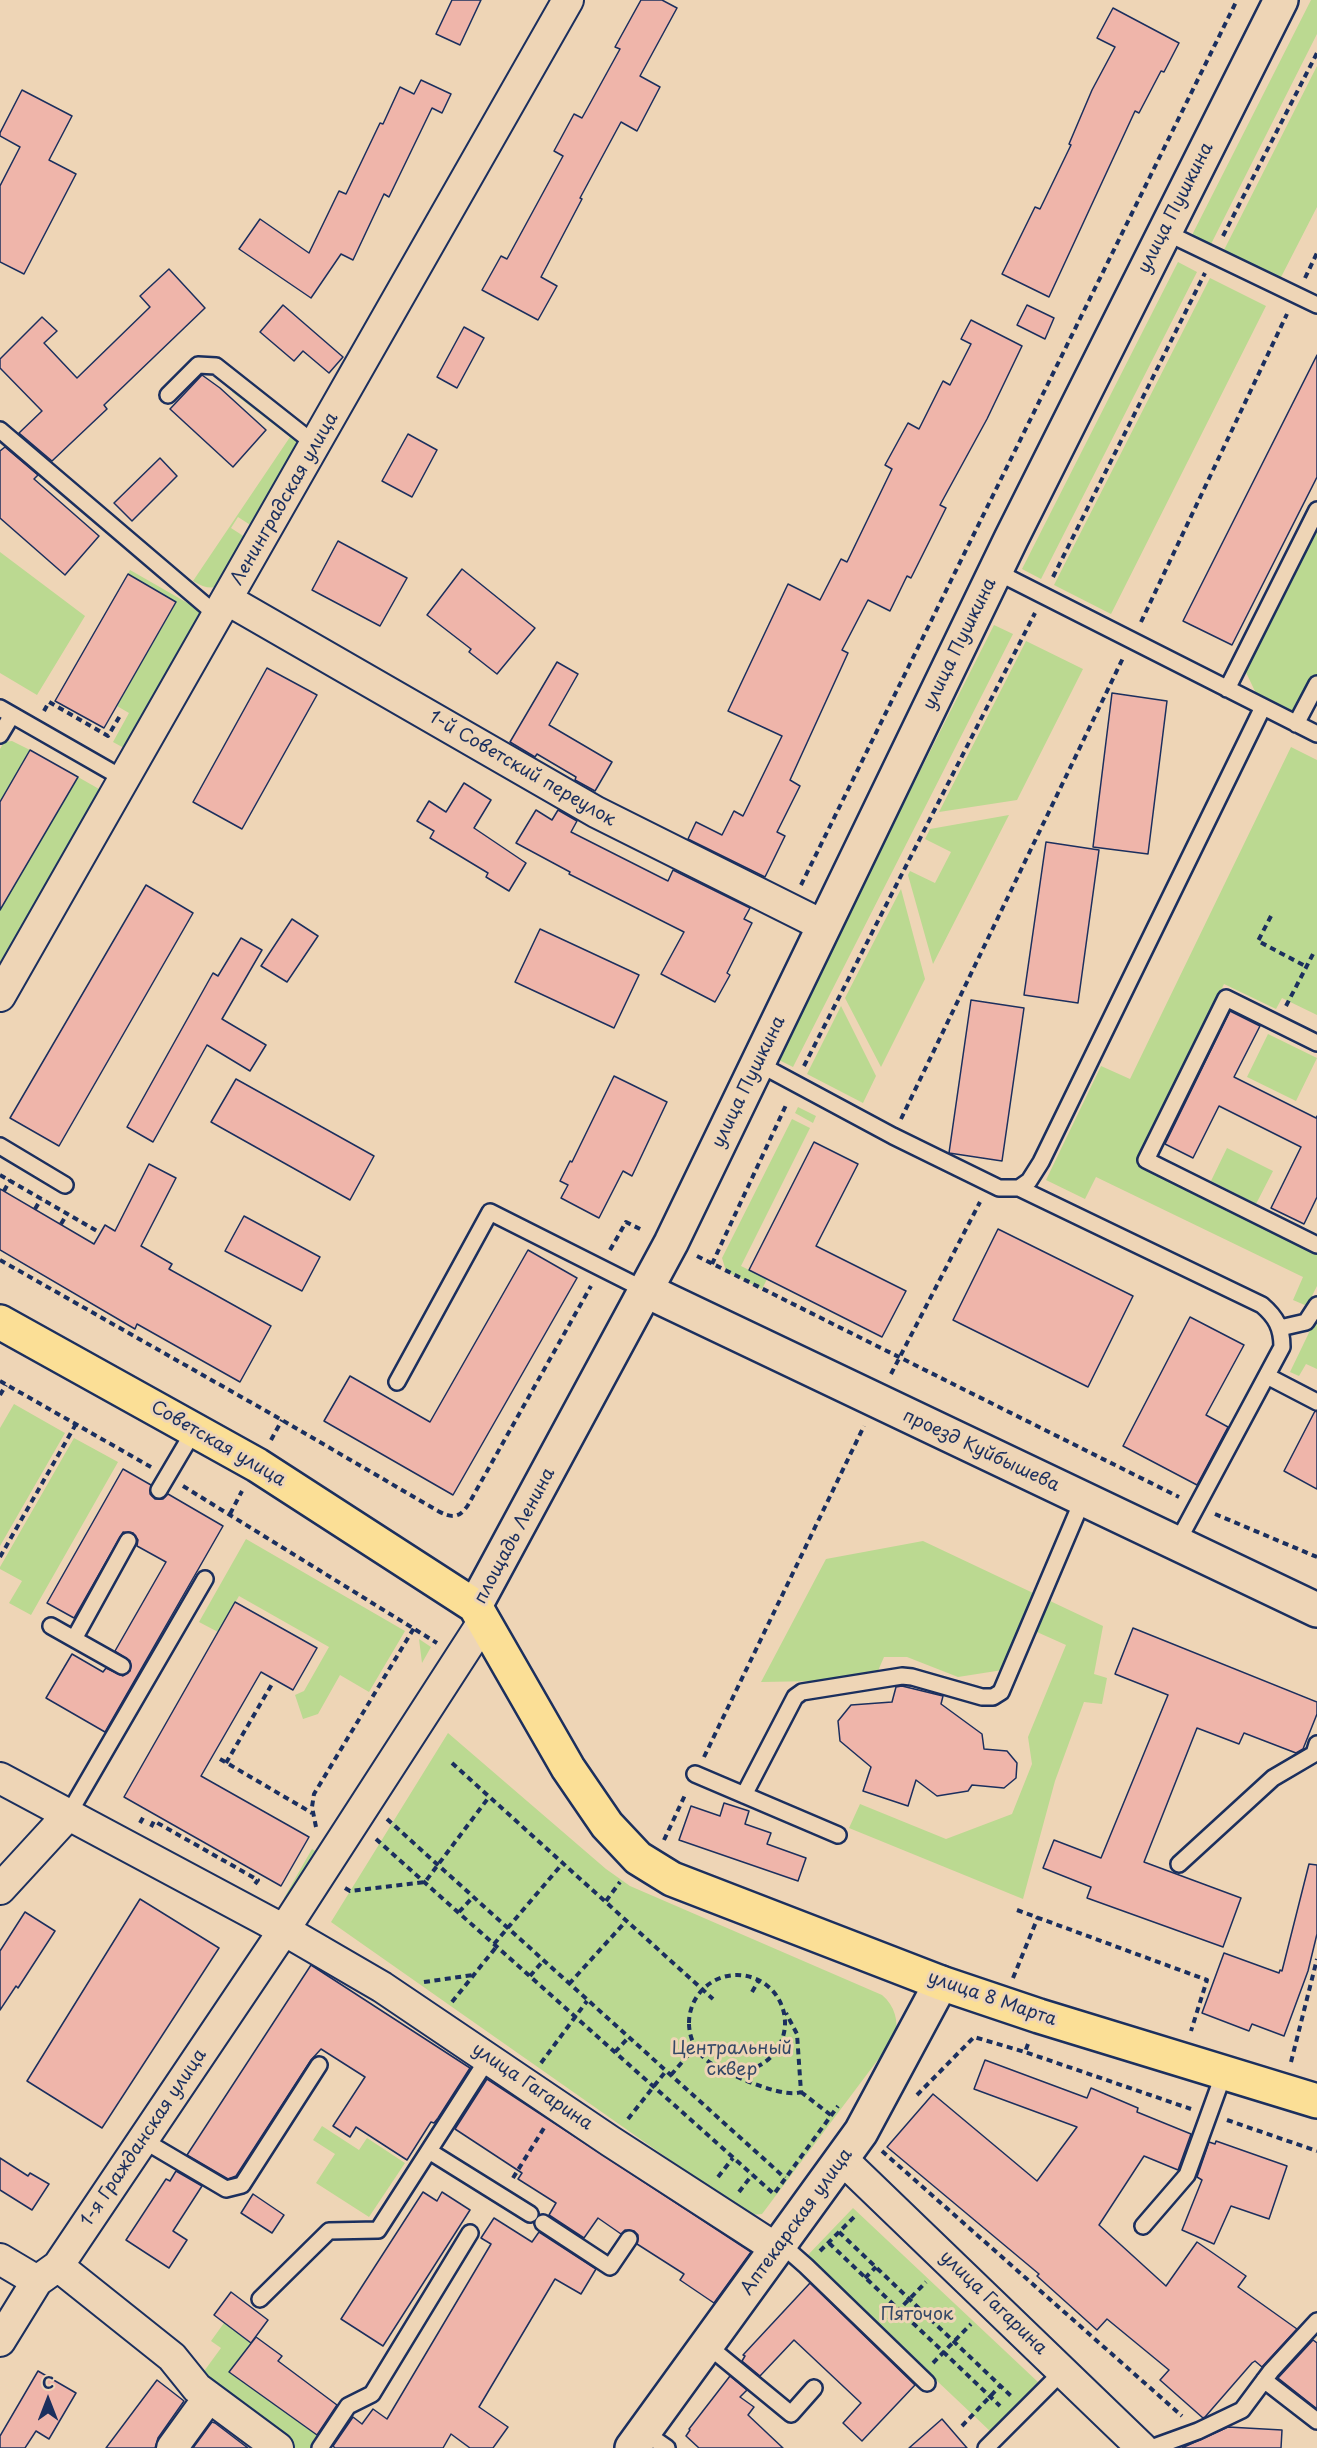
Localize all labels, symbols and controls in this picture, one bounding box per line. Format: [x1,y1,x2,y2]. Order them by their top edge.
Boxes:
street label: улица Пушкина [1134,139,1218,277]
street label: Ленинградская улица [227,409,343,589]
street label: улица Пушкина [919,575,1001,713]
street label: 1-й Советский переулок [425,707,619,831]
street label: улица Пушкина [708,1013,790,1151]
street label: Советская улица [147,1397,289,1491]
street label: проезд Куйбышева [899,1405,1063,1497]
street label: площадь Ленина [470,1464,560,1608]
street label: улица 8 Марта [925,1967,1059,2031]
park label: Центральный сквер [672,2038,792,2080]
street label: улица Гагарина [468,2039,596,2135]
street label: 1-я Гражданская улица [76,2045,212,2231]
street label: Аптекарская улица [737,2145,857,2299]
street label: улица Гагарина [935,2246,1051,2360]
park label: Пяточок [880,2304,954,2326]
north arrow [18,2370,78,2430]
text: С [42,2370,54,2394]

